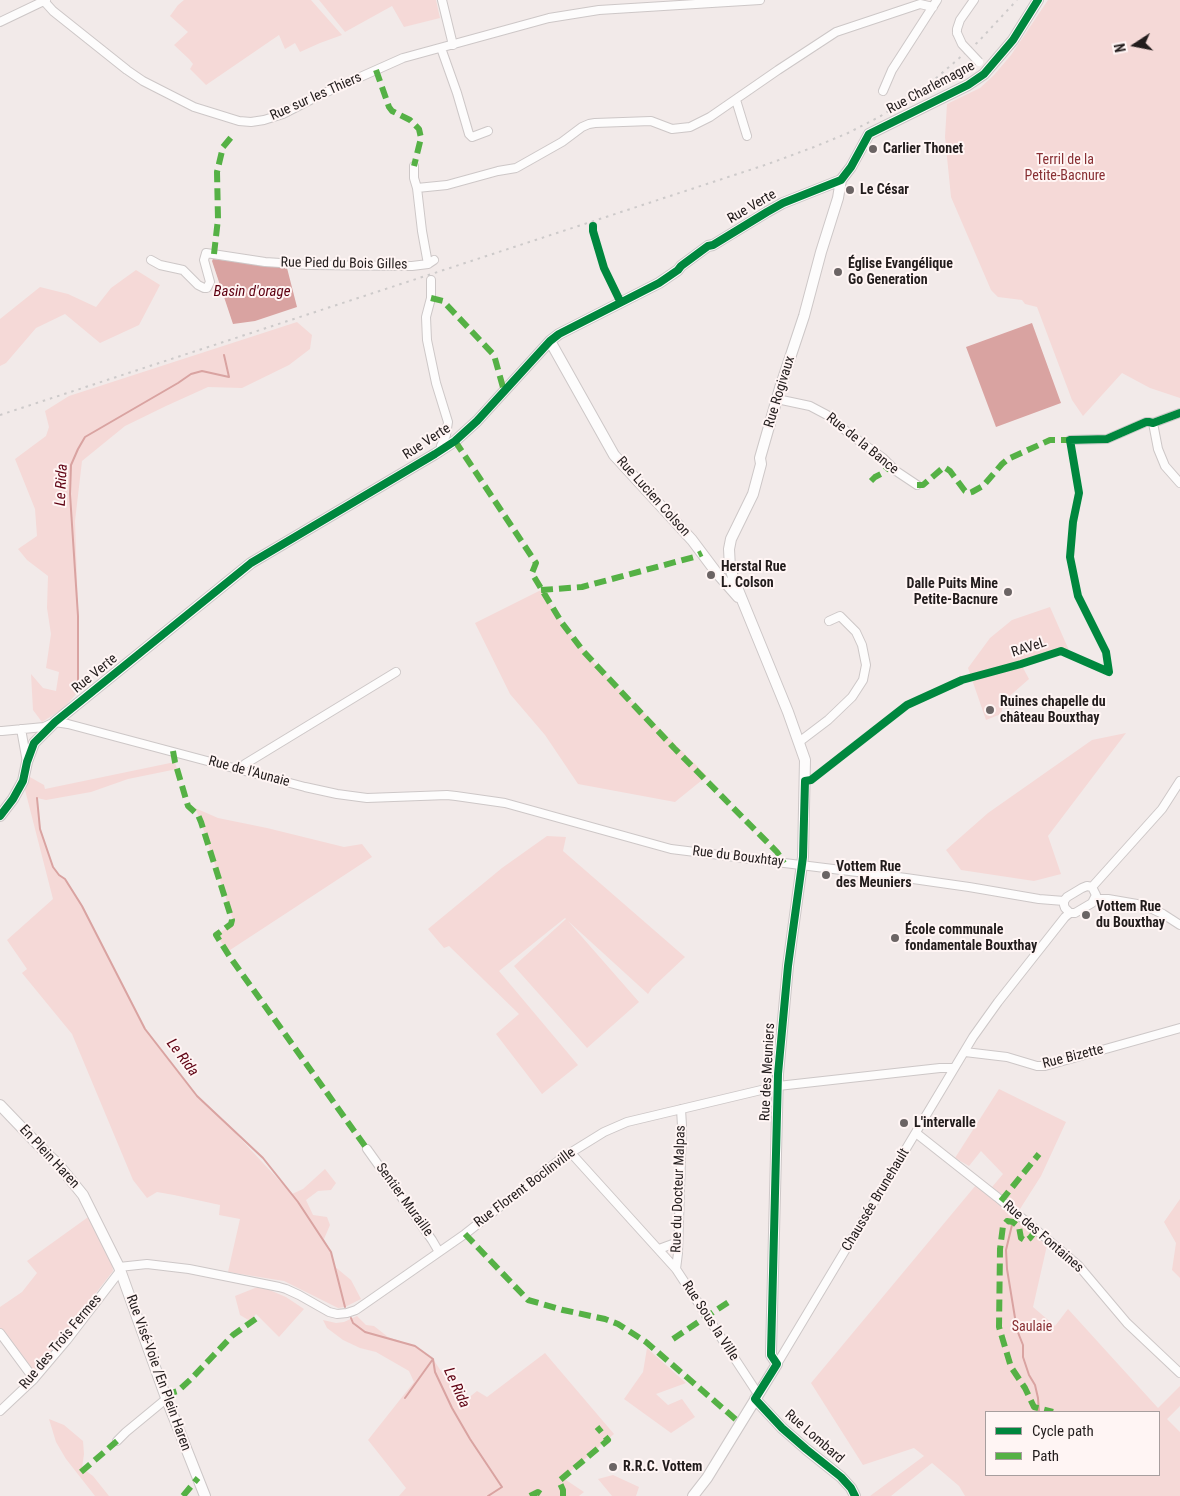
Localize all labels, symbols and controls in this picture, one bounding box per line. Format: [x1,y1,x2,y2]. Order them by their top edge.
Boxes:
north arrow [1110,20,1160,70]
text: N [1112,42,1129,54]
street label: Rue Charlemagne [884,58,978,118]
street label: Rue sur les Thiers [268,69,364,125]
place label: Carlier Thonet [883,141,963,157]
marker: Carlier Thonet [867,143,879,155]
park label: Terril de la Petite-Bacnure [1025,152,1105,184]
place label: Le César [860,182,909,198]
marker: Le César [844,184,856,196]
street label: Rue Verte [725,186,779,228]
street label: Rue Pied du Bois Gilles [280,254,408,274]
place label: Église Evangélique Go Generation [848,256,953,288]
marker: Église Evangélique Go Generation [832,266,844,278]
water label: Basin d'orage [213,283,291,301]
street label: Rue Rogivaux [761,354,799,430]
street label: Rue de la Bance [823,410,901,478]
street label: Rue Verte [400,420,454,464]
street label: Rue Lucien Colson [613,454,693,540]
water label: Le Rida [52,463,72,507]
place label: Herstal Rue L. Colson [721,559,786,592]
marker: Herstal Rue L. Colson [705,569,717,581]
place label: Dalle Puits Mine Petite-Bacnure [907,576,998,608]
marker: Dalle Puits Mine Petite-Bacnure [1002,586,1014,598]
street label: RAVeL [1009,634,1049,662]
street label: Rue Verte [69,651,121,697]
place label: Ruines chapelle du château Bouxthay [1000,694,1106,726]
marker: Ruines chapelle du château Bouxthay [984,704,996,716]
street label: Rue de l'Aunaie [206,753,292,791]
street label: Rue du Bouxhtay [691,843,785,871]
place label: Vottem Rue des Meuniers [836,859,912,892]
marker: Vottem Rue des Meuniers [820,869,832,881]
place label: Vottem Rue du Bouxthay [1096,899,1165,932]
marker: Vottem Rue du Bouxthay [1080,909,1092,921]
place label: École communale fondamentale Bouxthay [905,922,1037,954]
marker: École communale fondamentale Bouxthay [889,932,901,944]
street label: Rue des Meuniers [757,1023,779,1121]
water label: Le Rida [162,1036,202,1080]
street label: Rue Bizette [1041,1041,1105,1073]
place label: L'intervalle [914,1115,976,1131]
marker: L'intervalle [898,1117,910,1129]
street label: En Plein Haren [15,1122,83,1192]
street label: Rue du Docteur Malpas [668,1125,690,1253]
street label: Rue Florent Boclinville [471,1144,579,1232]
street label: Chaussée Brunehault [839,1146,913,1254]
street label: Sentier Muraille [372,1160,436,1240]
street label: Rue des Fontaines [999,1197,1087,1277]
street label: Rue Sous la Ville [678,1278,742,1364]
street label: Rue des Trois Fermes [16,1291,106,1393]
street label: Rue Visé-Voie /En Plein Haren [122,1293,194,1453]
park label: Saulaie [1012,1319,1052,1335]
water label: Le Rida [439,1365,473,1411]
street label: Rue Lombard [781,1407,847,1467]
legend [985,1411,1160,1476]
text: Cycle path [1032,1422,1094,1440]
text: Path [1032,1447,1059,1465]
place label: R.R.C. Vottem [623,1459,702,1475]
marker: R.R.C. Vottem [607,1461,619,1473]

